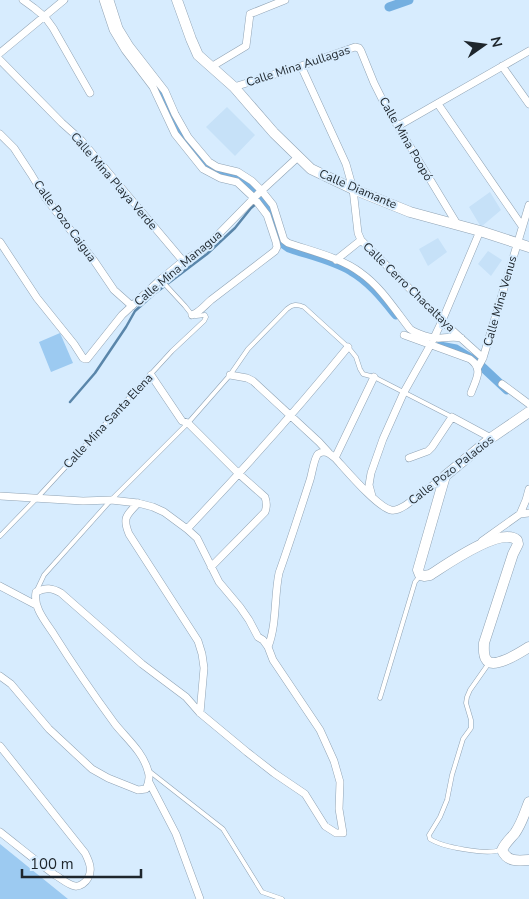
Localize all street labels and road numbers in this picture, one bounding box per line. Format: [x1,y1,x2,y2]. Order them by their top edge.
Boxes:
street label: Calle Mina Aullagas [244,42,352,90]
street label: Calle Mina Poopó [375,94,437,184]
street label: Calle Mina Playa Verde [67,129,161,233]
street label: Calle Diamante [317,165,399,213]
street label: Calle Pozo Caigua [30,177,100,265]
street label: Calle Mina Managua [131,227,225,309]
street label: Calle Cerro Chacaltaya [359,239,459,335]
street label: Calle Mina Venus [479,254,521,348]
street label: Calle Mina Santa Elena [60,370,156,472]
street label: Calle Pozo Palacios [405,431,497,508]

